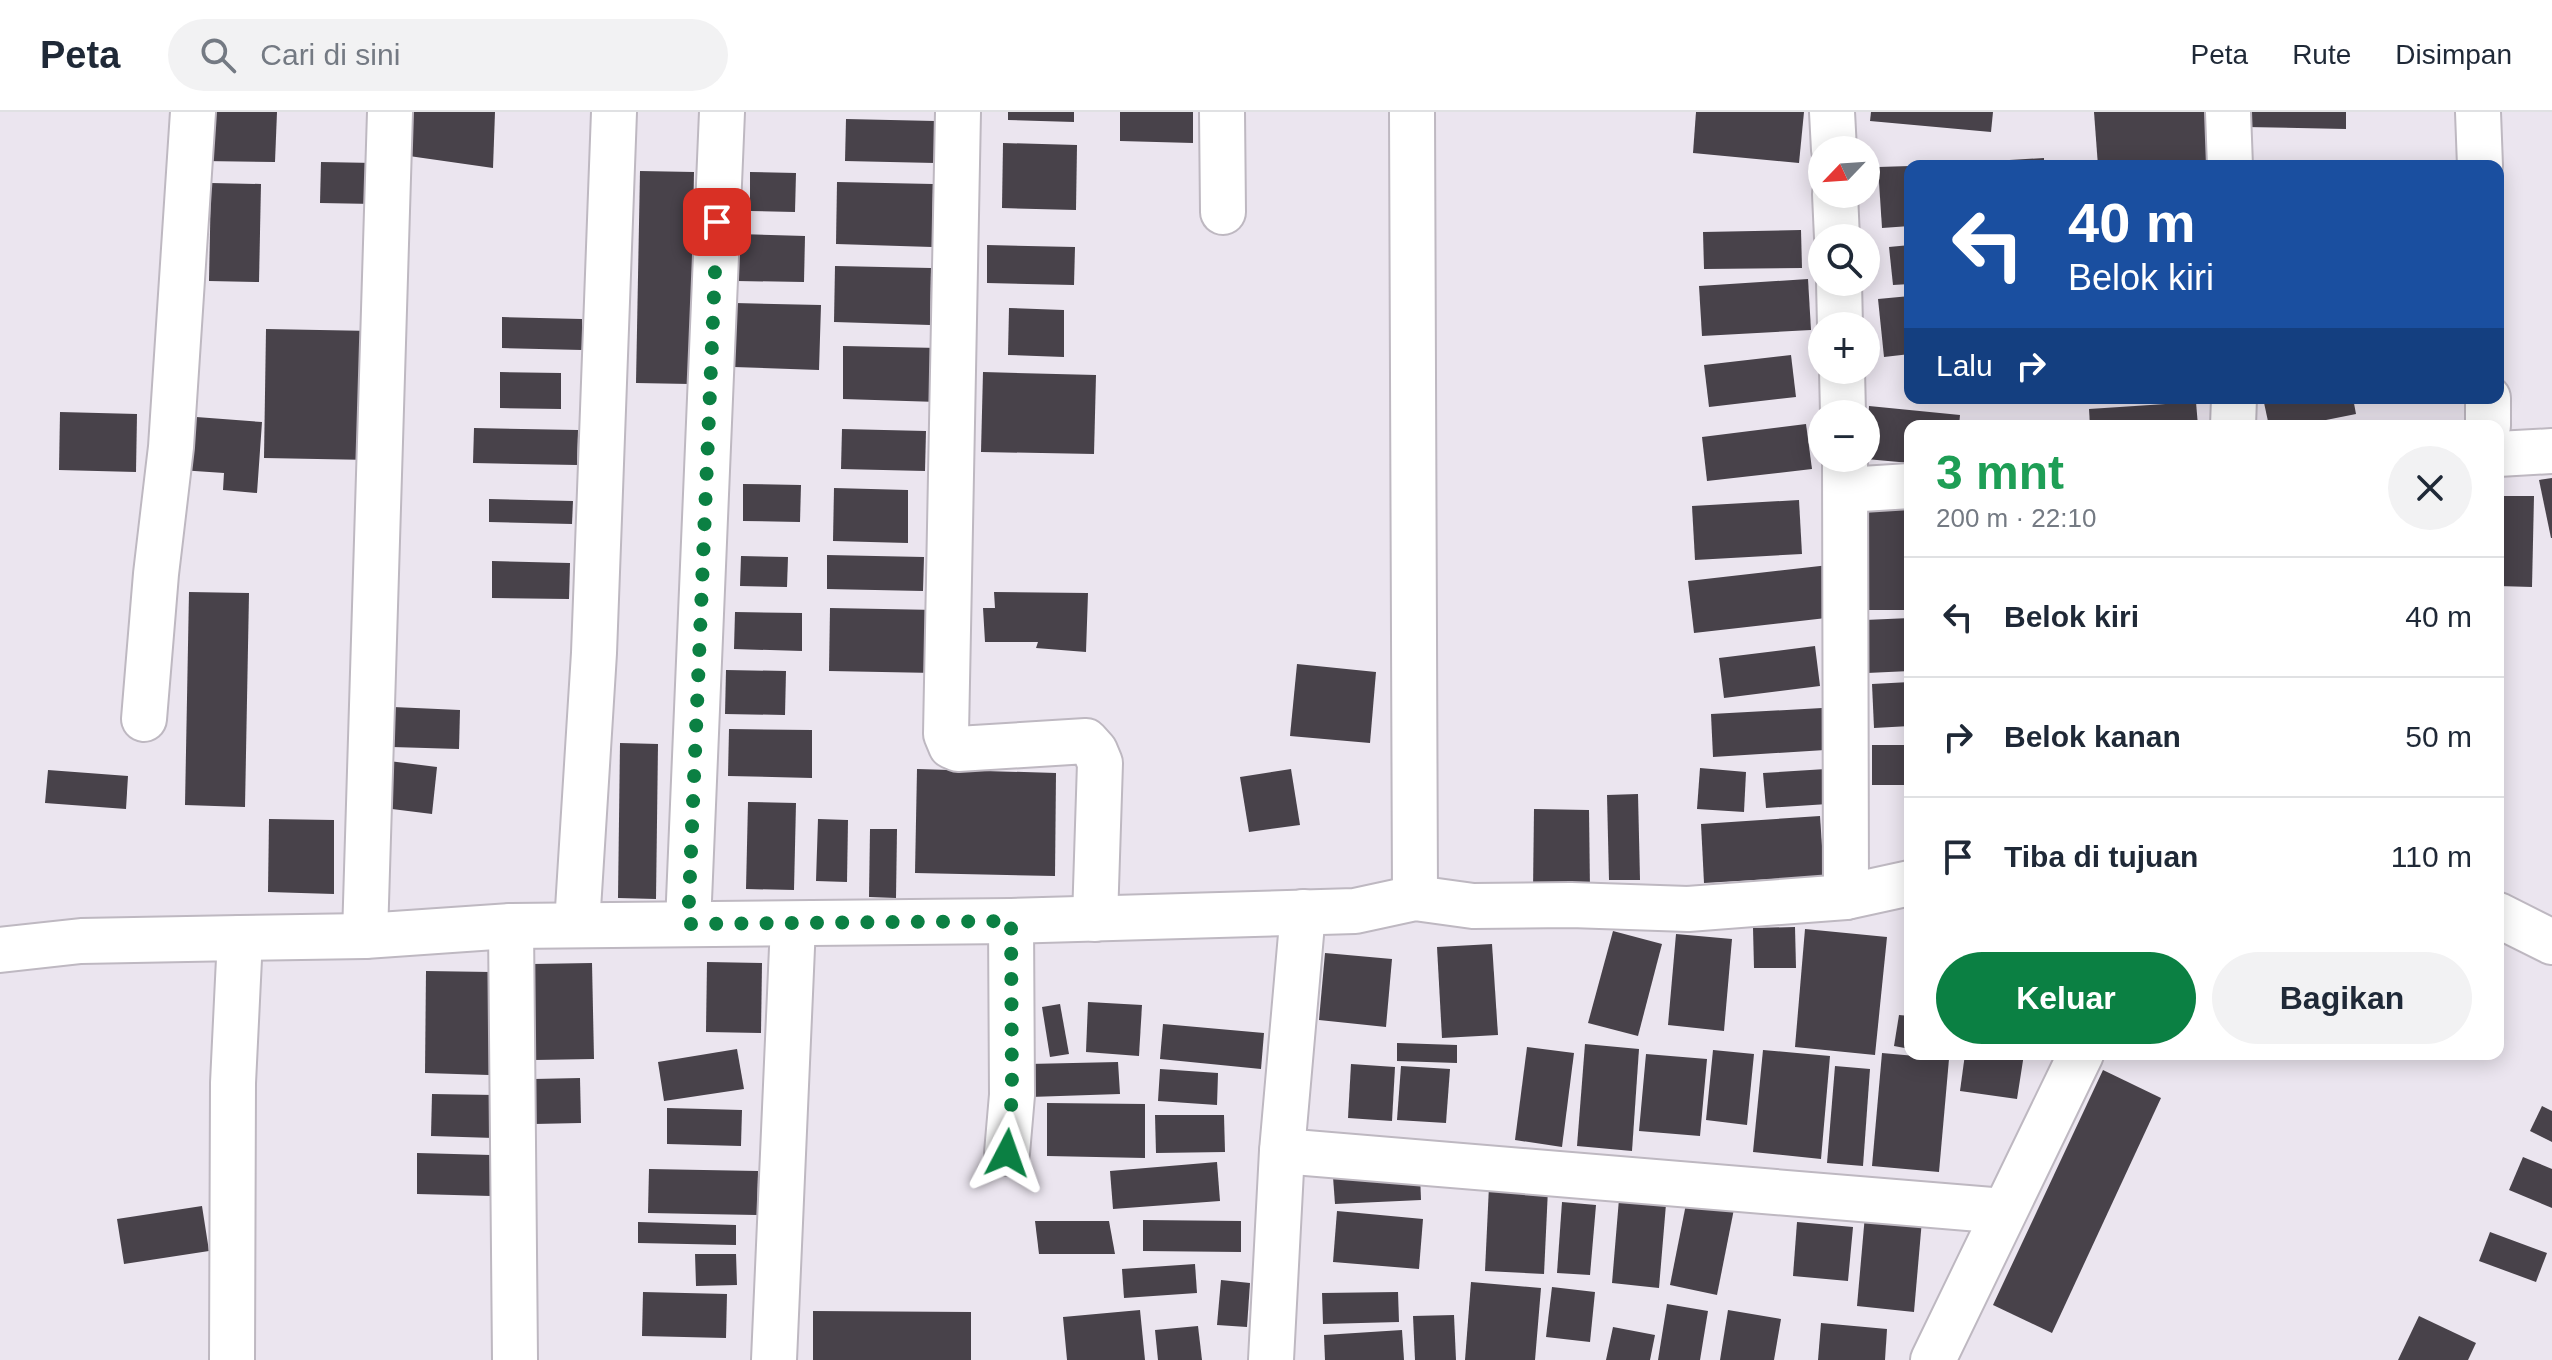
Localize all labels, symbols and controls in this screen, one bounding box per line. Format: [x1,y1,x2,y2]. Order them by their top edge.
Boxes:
search box [168,19,728,91]
icon: search [196,33,240,77]
text: Peta [40,34,120,76]
text: Cari di sini [260,38,400,71]
text: Peta [2191,39,2248,70]
text: Rute [2292,39,2351,70]
text: Disimpan [2395,39,2512,70]
north arrow [1808,136,1880,208]
map controls [1808,136,1880,472]
pin [683,188,751,256]
text: 40 m [2068,191,2196,254]
icon: left [1936,192,2040,296]
icon: arrive [695,200,739,244]
button: search [1808,224,1880,296]
text: Belok kiri [2068,257,2214,298]
button: + [1808,312,1880,384]
icon: right [2009,344,2053,388]
text: Lalu [1936,349,1993,382]
button: − [1808,400,1880,472]
text: 3 mnt [1936,446,2064,499]
button: close [2388,446,2472,530]
text: 200 m · 22:10 [1936,503,2096,533]
icon: left [1936,595,1980,639]
text: Belok kiri [2004,600,2139,633]
text: 40 m [2405,600,2472,633]
icon: right [1936,715,1980,759]
text: Belok kanan [2004,720,2181,753]
text: 50 m [2405,720,2472,753]
icon: arrive [1936,835,1980,879]
text: Tiba di tujuan [2004,840,2198,873]
text: 110 m [2391,840,2472,873]
button: Keluar [1936,952,2196,1044]
button: Bagikan [2212,952,2472,1044]
position arrow [965,1111,1049,1195]

